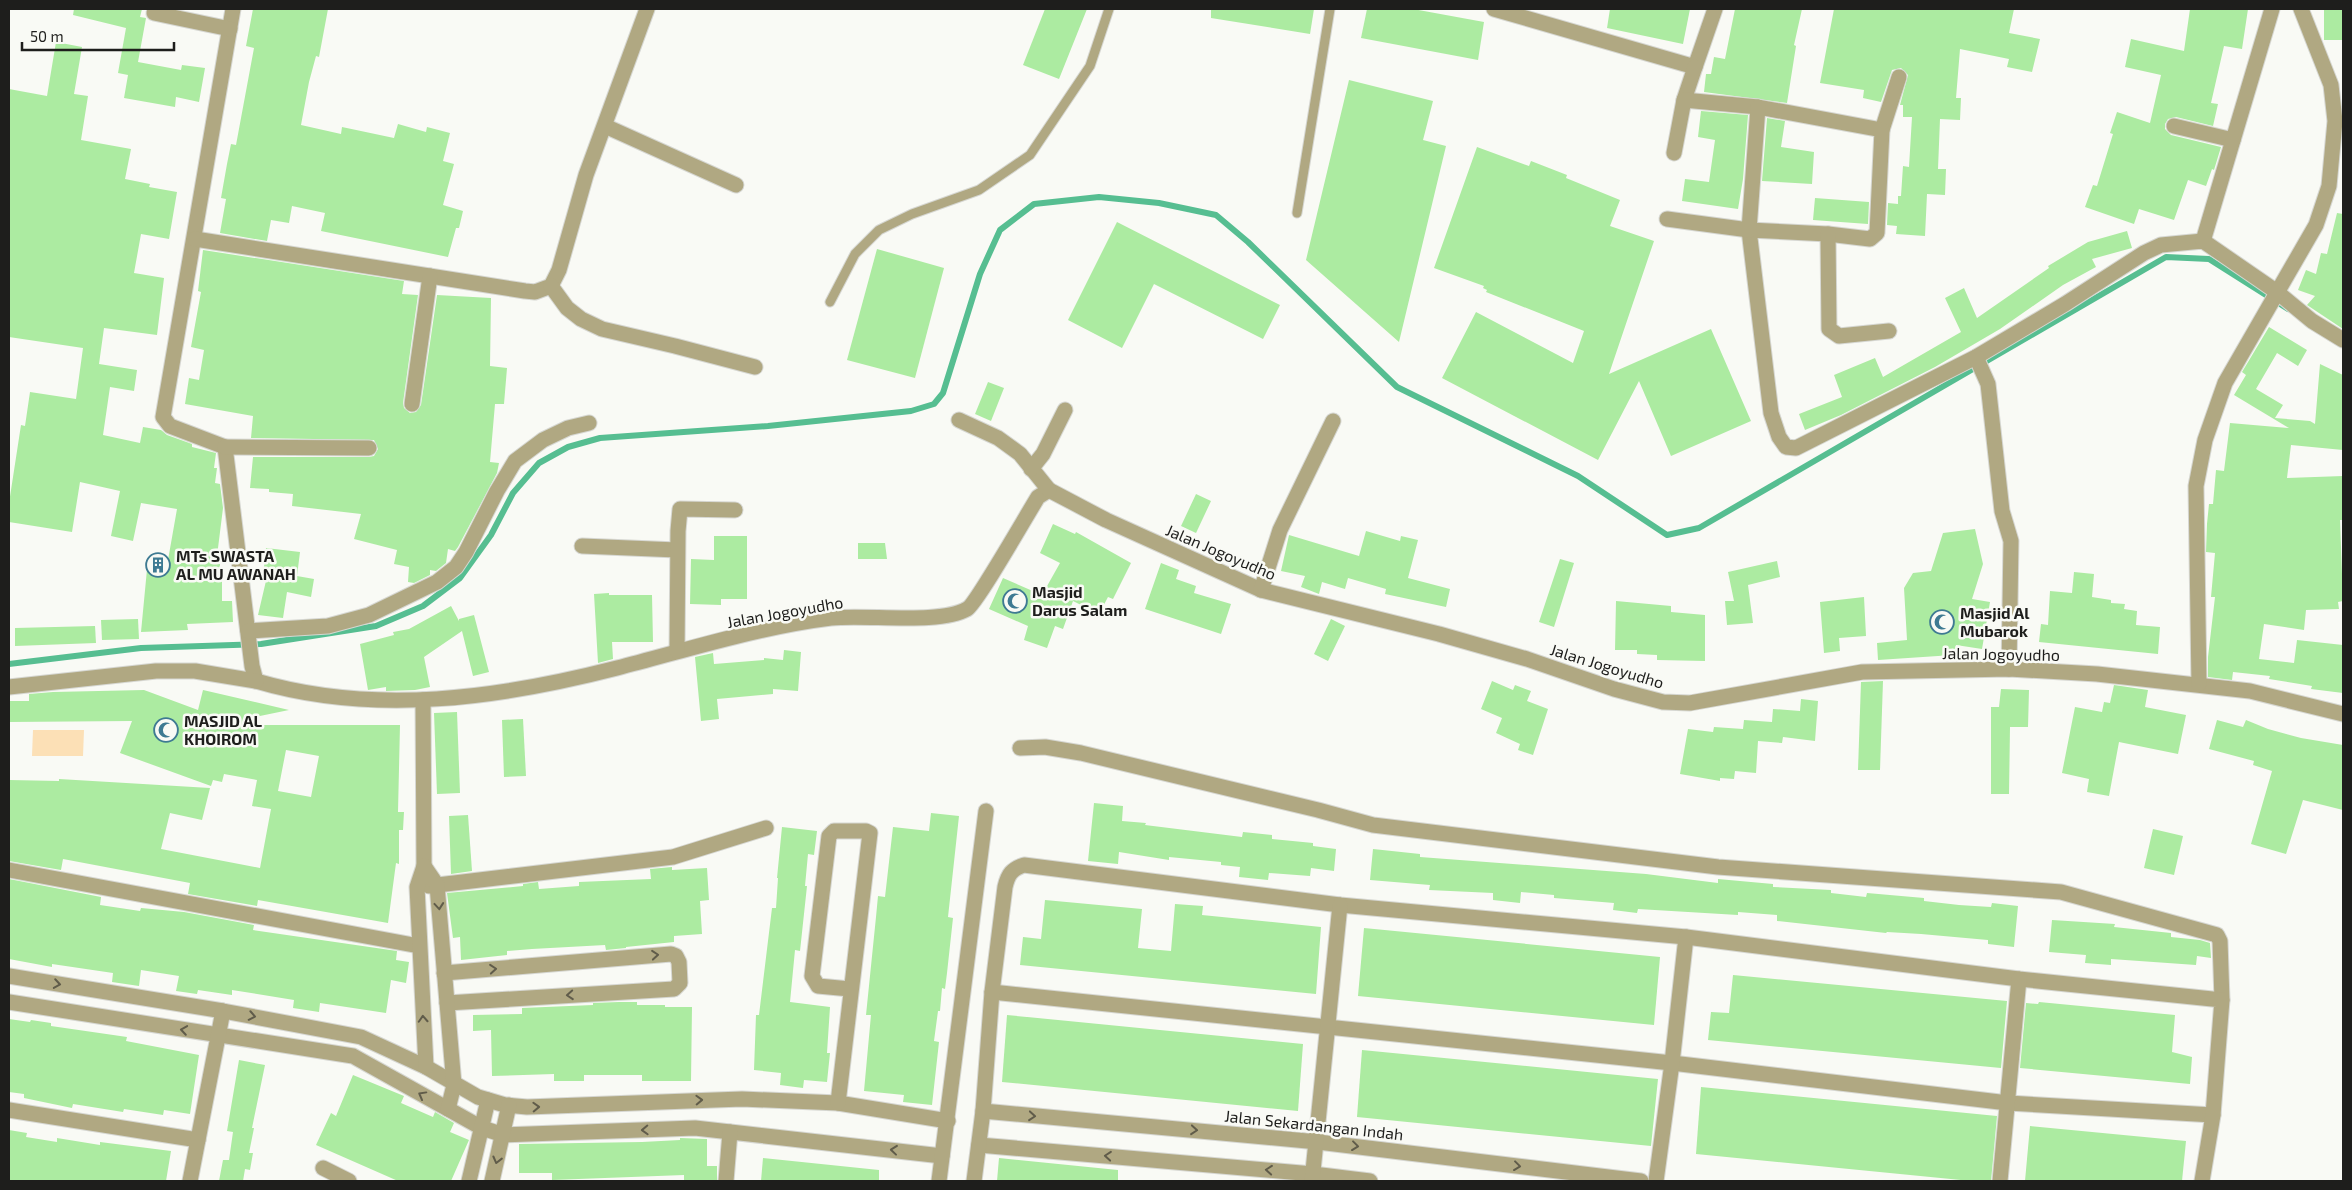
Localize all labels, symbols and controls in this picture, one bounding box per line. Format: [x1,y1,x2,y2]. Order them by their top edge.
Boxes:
scale bar [22,20,175,52]
text: 50 m [30,27,64,45]
street label: Jalan Jogoyudho [1163,520,1279,583]
place label: MTs SWASTA AL MU AWANAH [176,546,296,583]
building icon: MTs SWASTA AL MU AWANAH [145,552,171,578]
place label: Masjid Darus Salam [1032,582,1127,619]
mosque icon: Masjid Darus Salam [1002,588,1028,614]
street label: Jalan Jogoyudho [725,592,845,631]
place label: Masjid Al Mubarok [1960,603,2030,640]
mosque icon: Masjid Al Mubarok [1929,609,1955,635]
street label: Jalan Jogoyudho [1548,639,1666,692]
street label: Jalan Jogoyudho [1942,643,2060,664]
place label: MASJID AL KHOIROM [184,711,263,748]
mosque icon: MASJID AL KHOIROM [153,717,179,743]
one-way arrow [433,902,444,910]
one-way arrow [651,950,659,961]
one-way arrow [489,963,497,974]
one-way arrow [53,978,61,989]
one-way arrow [566,990,574,1001]
one-way arrow [247,1011,256,1021]
one-way arrow [417,1014,428,1022]
one-way arrow [180,1026,189,1036]
one-way arrow [419,1091,428,1101]
one-way arrow [695,1095,703,1105]
one-way arrow [533,1101,541,1112]
street label: Jalan Sekardangan Indah [1224,1106,1404,1143]
one-way arrow [1028,1110,1036,1121]
one-way arrow [641,1125,648,1135]
one-way arrow [1190,1125,1198,1136]
one-way arrow [1352,1140,1360,1151]
one-way arrow [889,1145,897,1156]
one-way arrow [1103,1151,1111,1162]
one-way arrow [492,1156,503,1165]
one-way arrow [1513,1160,1521,1171]
one-way arrow [1265,1165,1273,1176]

